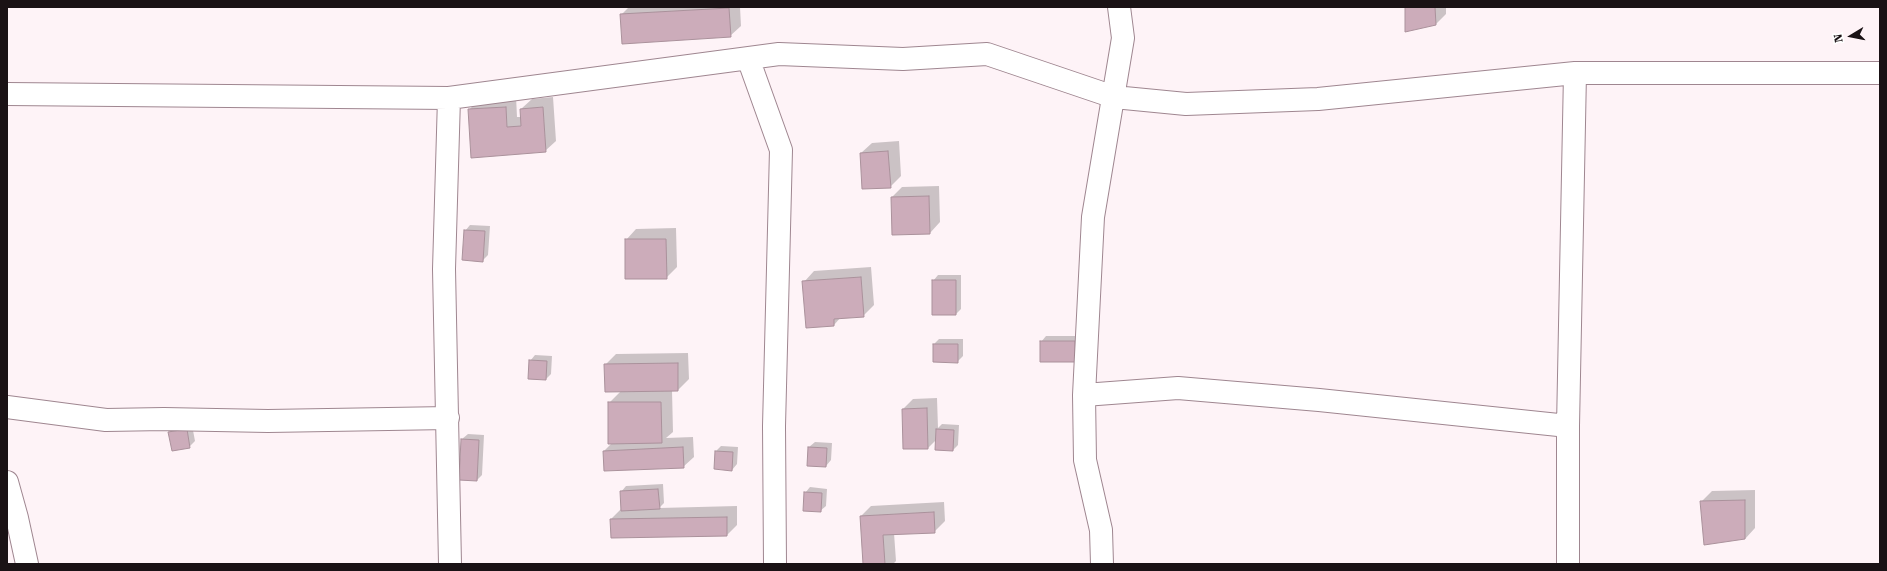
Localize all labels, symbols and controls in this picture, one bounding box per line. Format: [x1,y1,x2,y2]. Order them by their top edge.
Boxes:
north arrow [1831,16,1871,56]
text: N [1832,33,1846,43]

